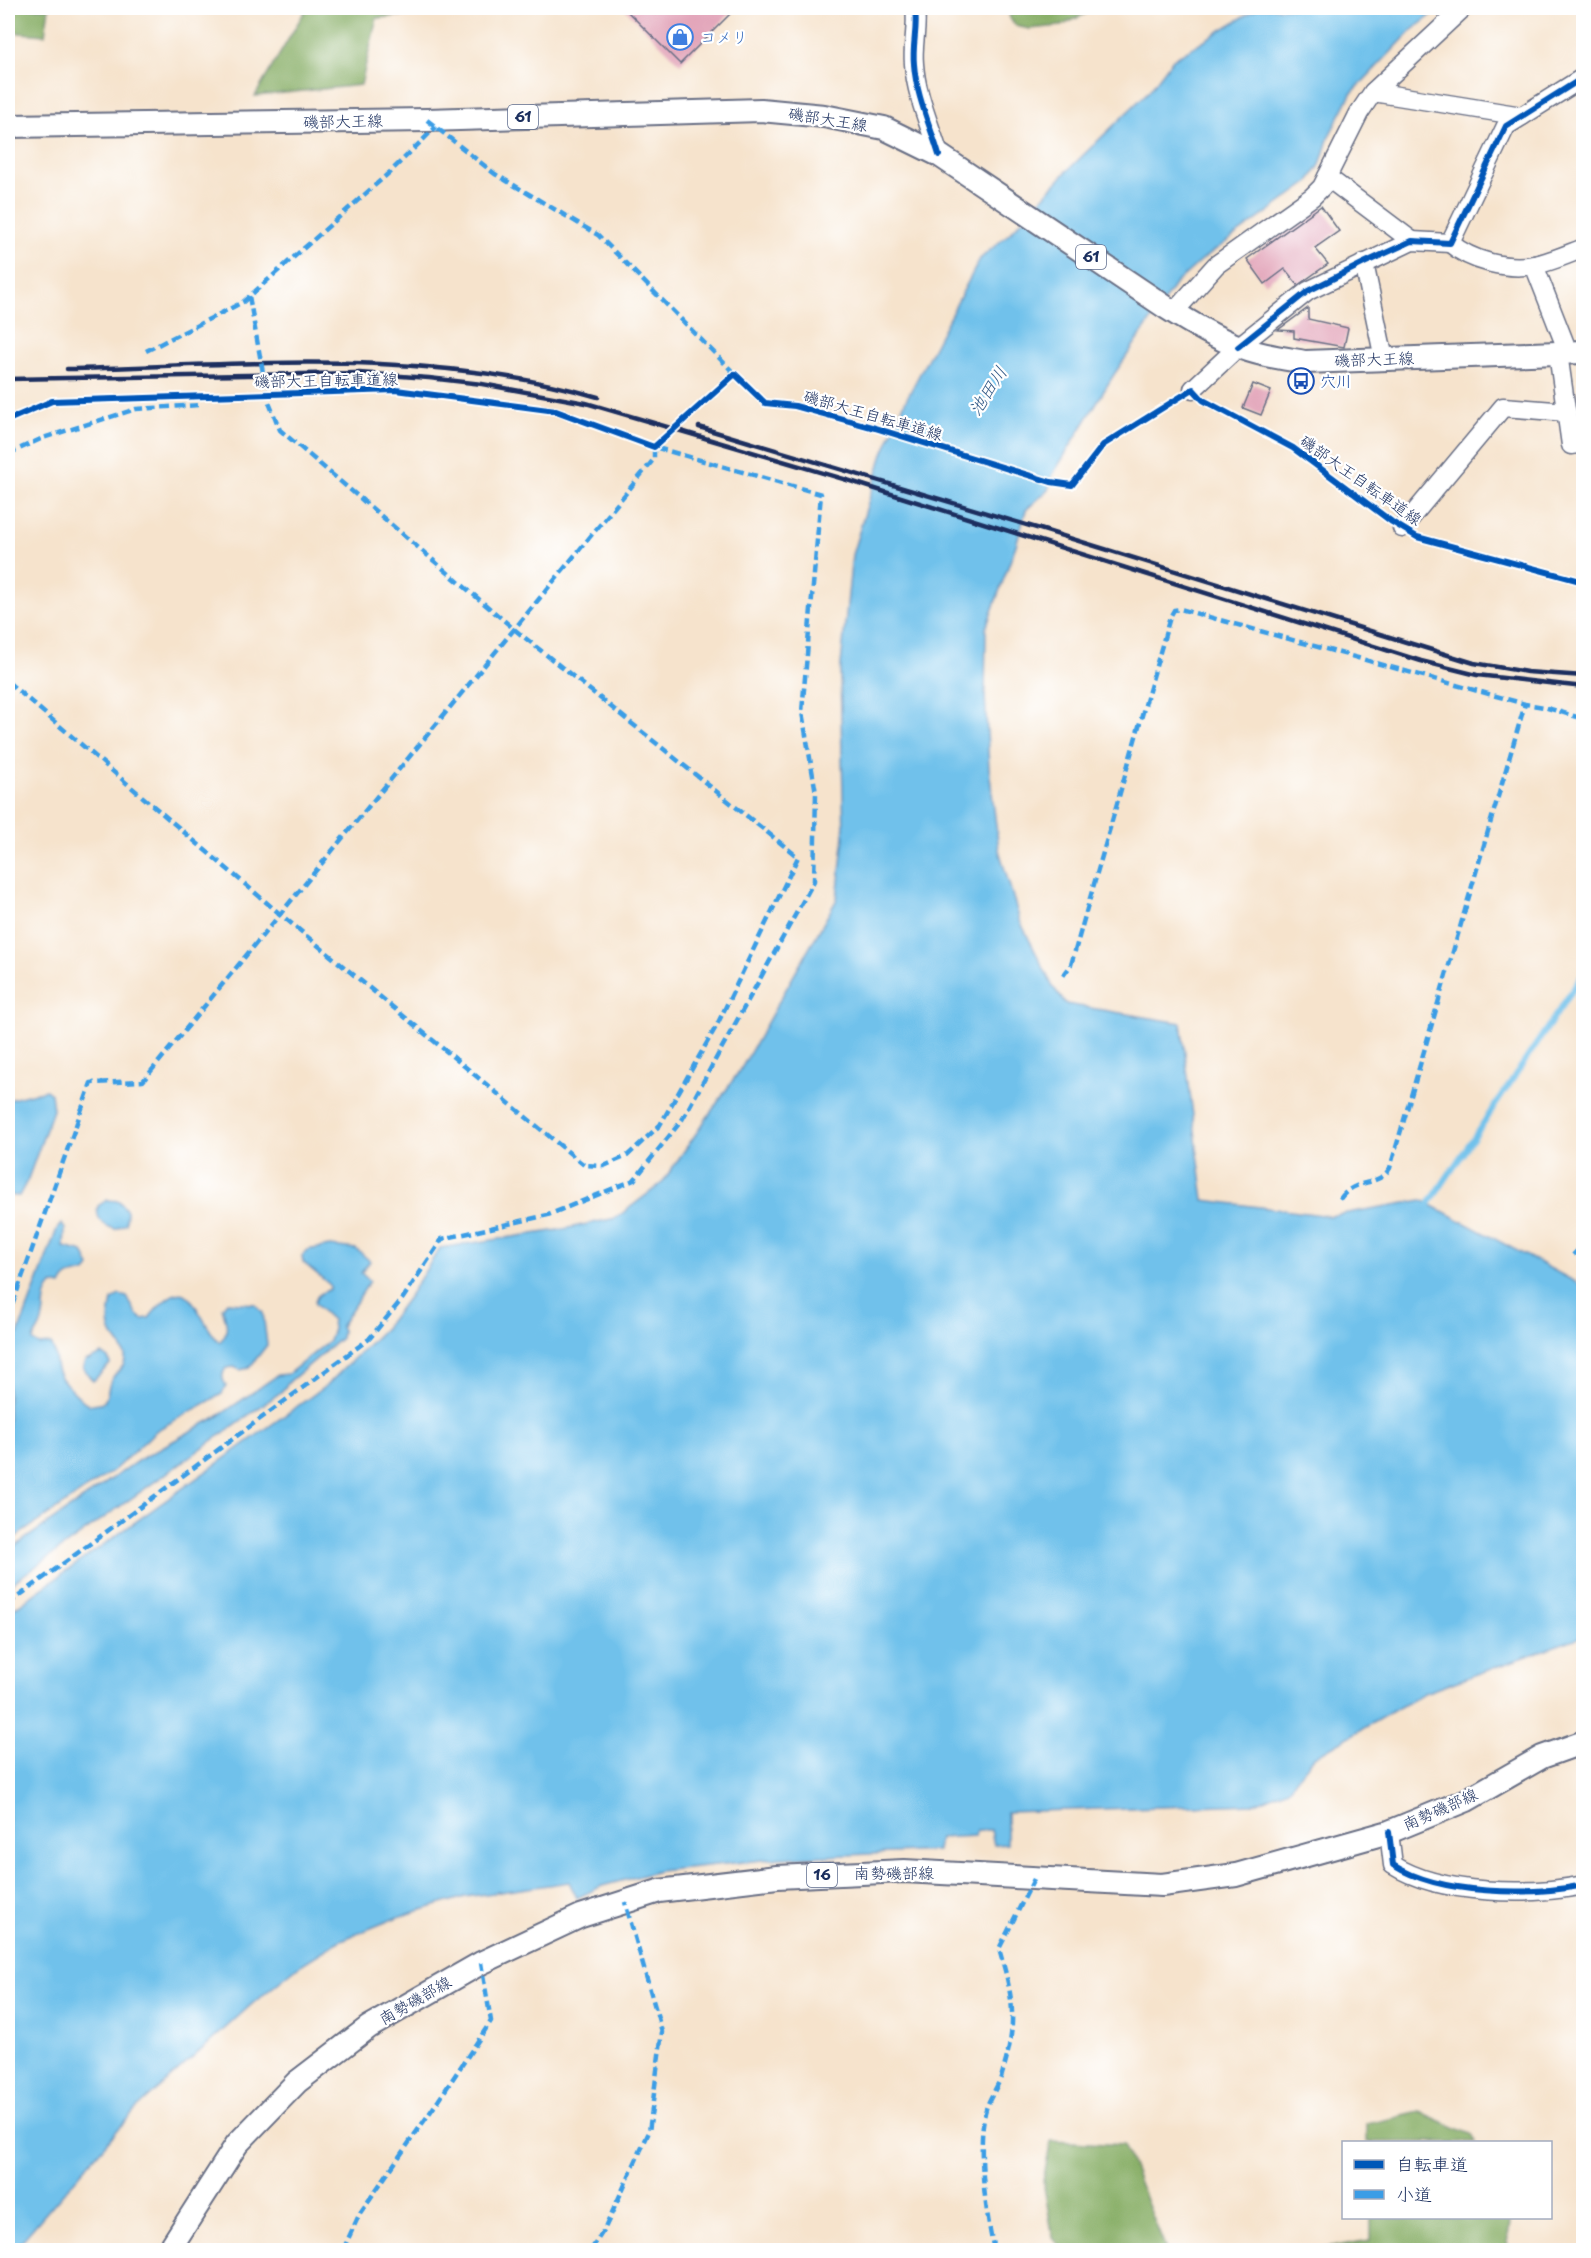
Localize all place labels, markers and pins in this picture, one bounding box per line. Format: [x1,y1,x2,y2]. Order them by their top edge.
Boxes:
shop icon: コメリ [665,22,695,52]
place label: コメリ [700,24,748,48]
bus stop icon: 穴川 [1286,366,1316,396]
place label: 穴川 [1320,368,1352,392]

